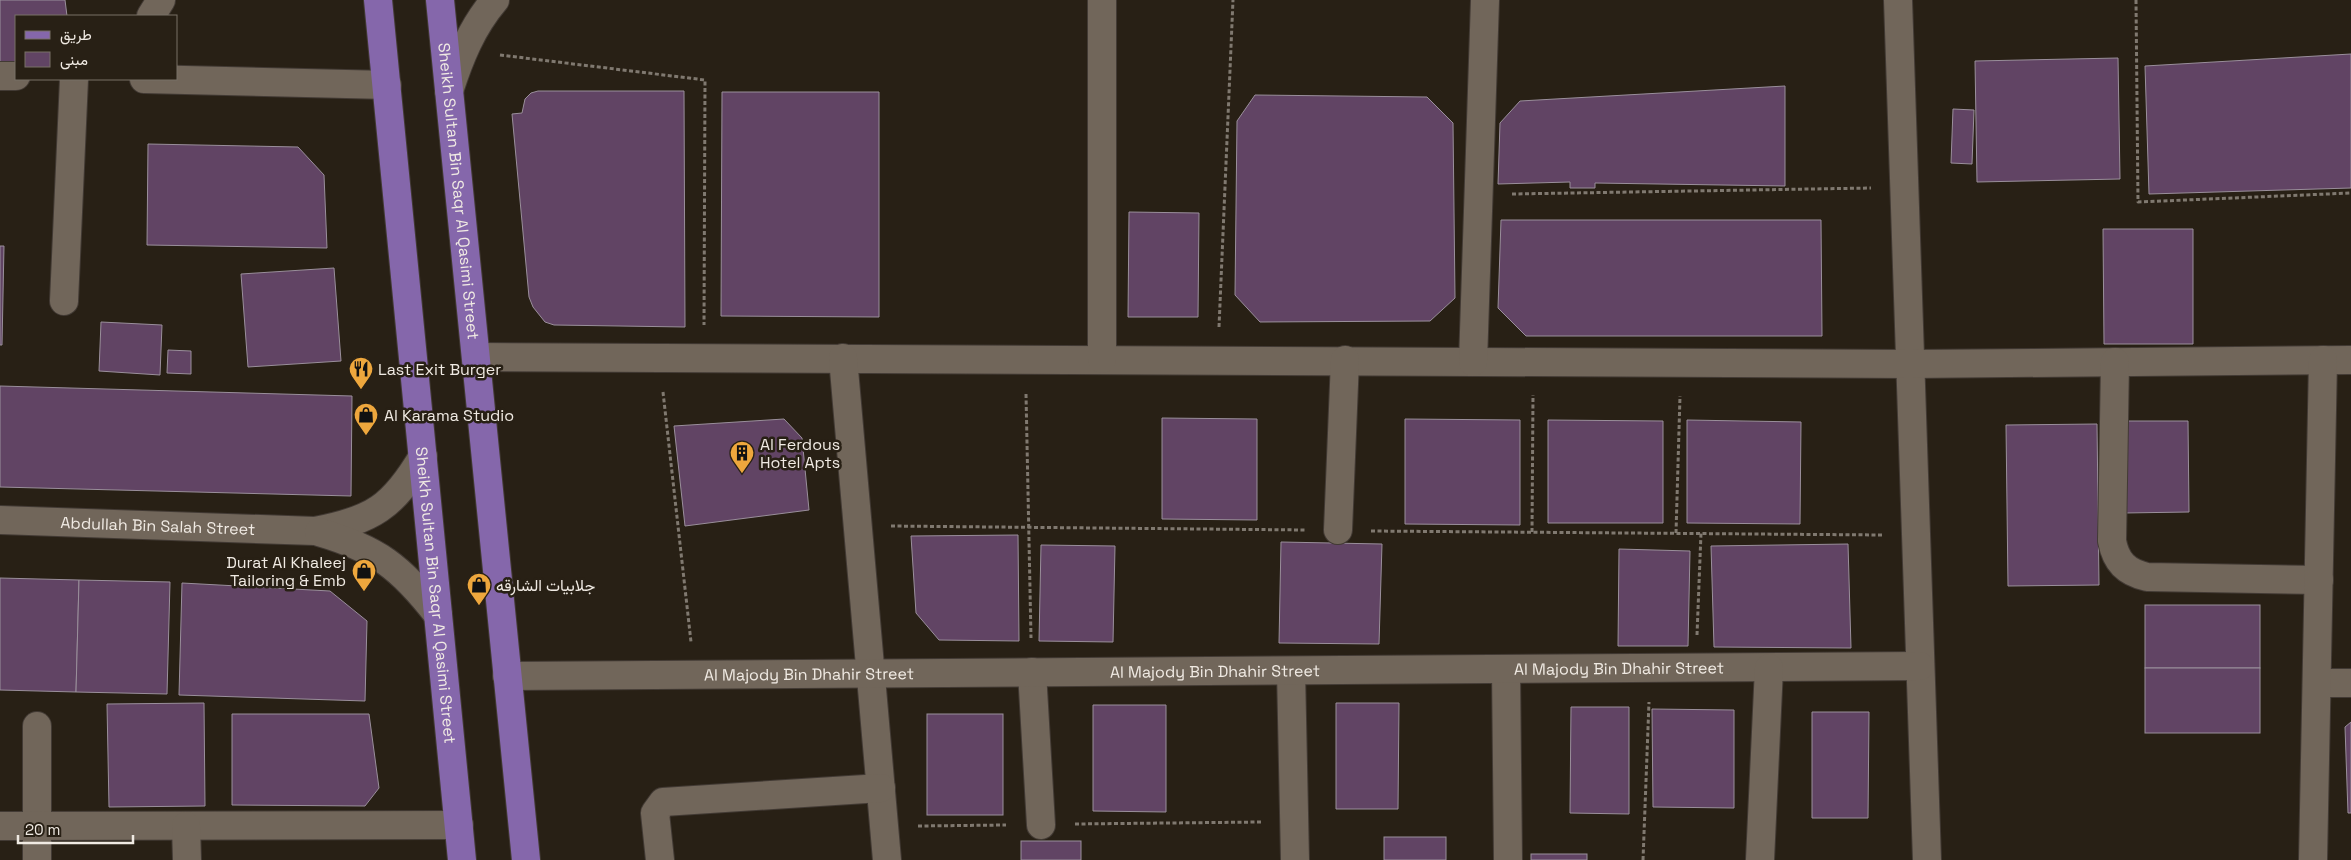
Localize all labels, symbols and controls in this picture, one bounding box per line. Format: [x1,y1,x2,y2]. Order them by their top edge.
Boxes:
legend [15,15,178,80]
text: طريق [60,25,92,45]
street label: Sheikh Sultan Bin Saqr Al Qasimi Street [433,42,484,340]
text: مبنى [60,50,88,70]
restaurant icon: Last Exit Burger [348,356,374,390]
place label: Last Exit Burger [378,359,501,380]
shop icon: Al Karama Studio [353,402,379,436]
place label: Al Karama Studio [384,405,514,426]
place label: Al Ferdous Hotel Apts [760,434,840,473]
building icon: Al Ferdous Hotel Apts [729,440,755,474]
street label: Sheikh Sultan Bin Saqr Al Qasimi Street [411,446,461,745]
street label: Abdullah Bin Salah Street [60,512,256,540]
place label: Durat Al Khaleej Tailoring & Emb [226,552,346,591]
shop icon: Durat Al Khaleej Tailoring & Emb [351,558,377,592]
shop icon: جلابيات الشارقه [466,572,492,606]
place label: جلابيات الشارقه [496,575,595,596]
street label: Al Majody Bin Dhahir Street [1514,657,1724,680]
street label: Al Majody Bin Dhahir Street [1110,660,1320,683]
street label: Al Majody Bin Dhahir Street [704,663,914,686]
scale bar [18,812,132,844]
text: 20 m [25,820,60,839]

